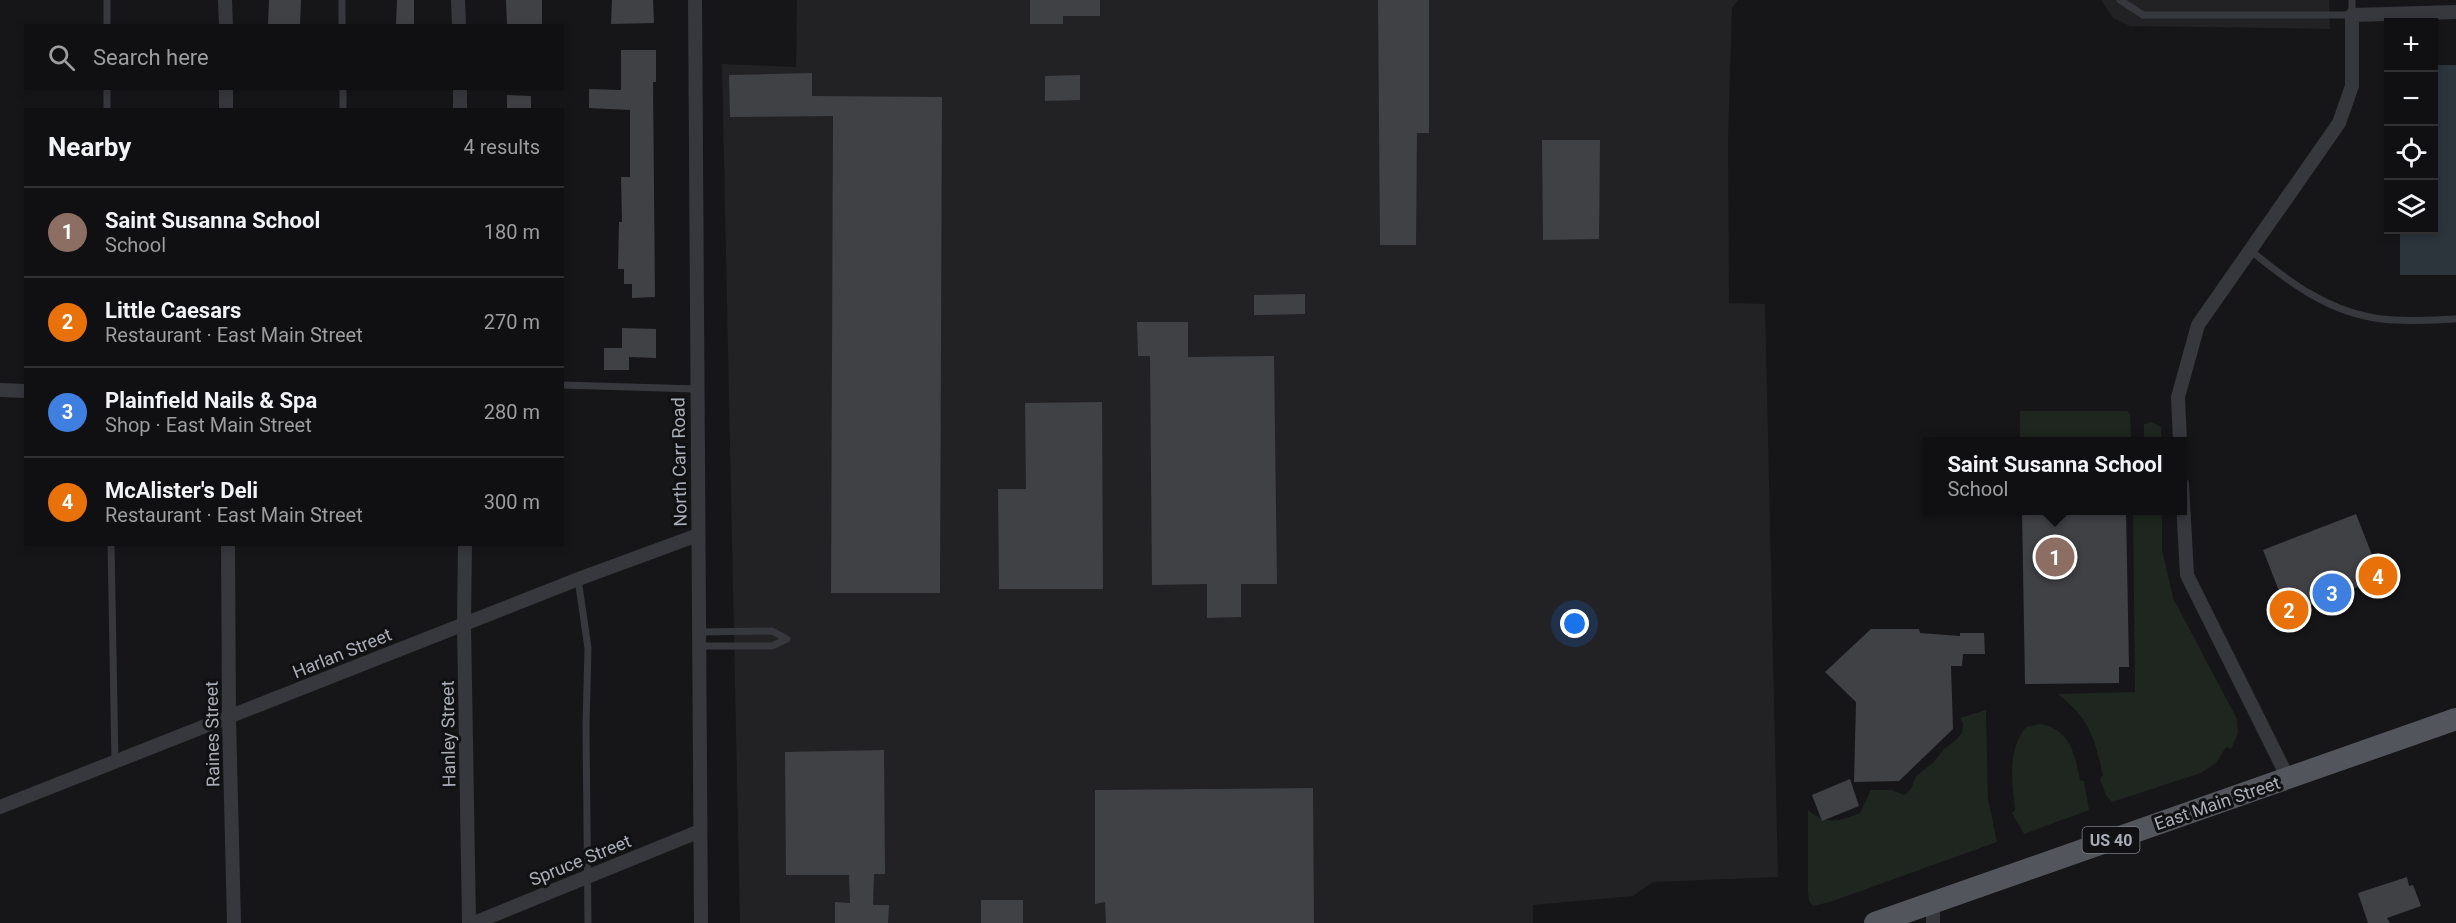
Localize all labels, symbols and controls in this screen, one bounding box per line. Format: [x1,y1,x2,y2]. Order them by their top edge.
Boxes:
map controls [2384,18,2438,234]
button: + [2384,18,2438,72]
search box [24,24,564,90]
icon: search [45,41,78,74]
text: Search here [93,45,209,70]
button: − [2384,72,2438,126]
button: locate [2384,126,2438,180]
text: Nearby [48,132,131,162]
text: 4 results [464,135,540,159]
button: layers [2384,180,2438,234]
text: Saint Susanna School [105,208,320,233]
text: 1 [62,220,73,244]
text: 180 m [484,220,540,244]
text: School [105,233,166,257]
text: Little Caesars [105,298,241,323]
text: 2 [62,310,73,334]
text: 270 m [484,310,540,334]
text: Restaurant · East Main Street [105,323,363,347]
text: Plainfield Nails & Spa [105,388,317,413]
street label: North Carr Road [667,397,691,527]
text: 3 [62,400,73,424]
text: 280 m [484,400,540,424]
text: Shop · East Main Street [105,413,312,437]
popup [1923,437,2187,515]
text: Saint Susanna School [1947,452,2163,477]
text: School [1947,477,2008,501]
text: McAlister's Deli [105,478,258,503]
text: 4 [62,490,73,514]
text: 300 m [484,490,540,514]
text: Restaurant · East Main Street [105,503,363,527]
pin: 1 [2036,534,2074,580]
pin: 4 [2358,554,2398,598]
pin: 3 [2312,570,2352,616]
pin: 2 [2270,588,2308,632]
your location [1560,609,1589,638]
street label: Harlan Street [289,624,395,682]
street label: Hanley Street [437,680,459,788]
street label: Raines Street [201,681,223,787]
street label: East Main Street [2151,772,2283,834]
road number: US 40 [2082,827,2140,853]
street label: Spruce Street [526,830,634,890]

